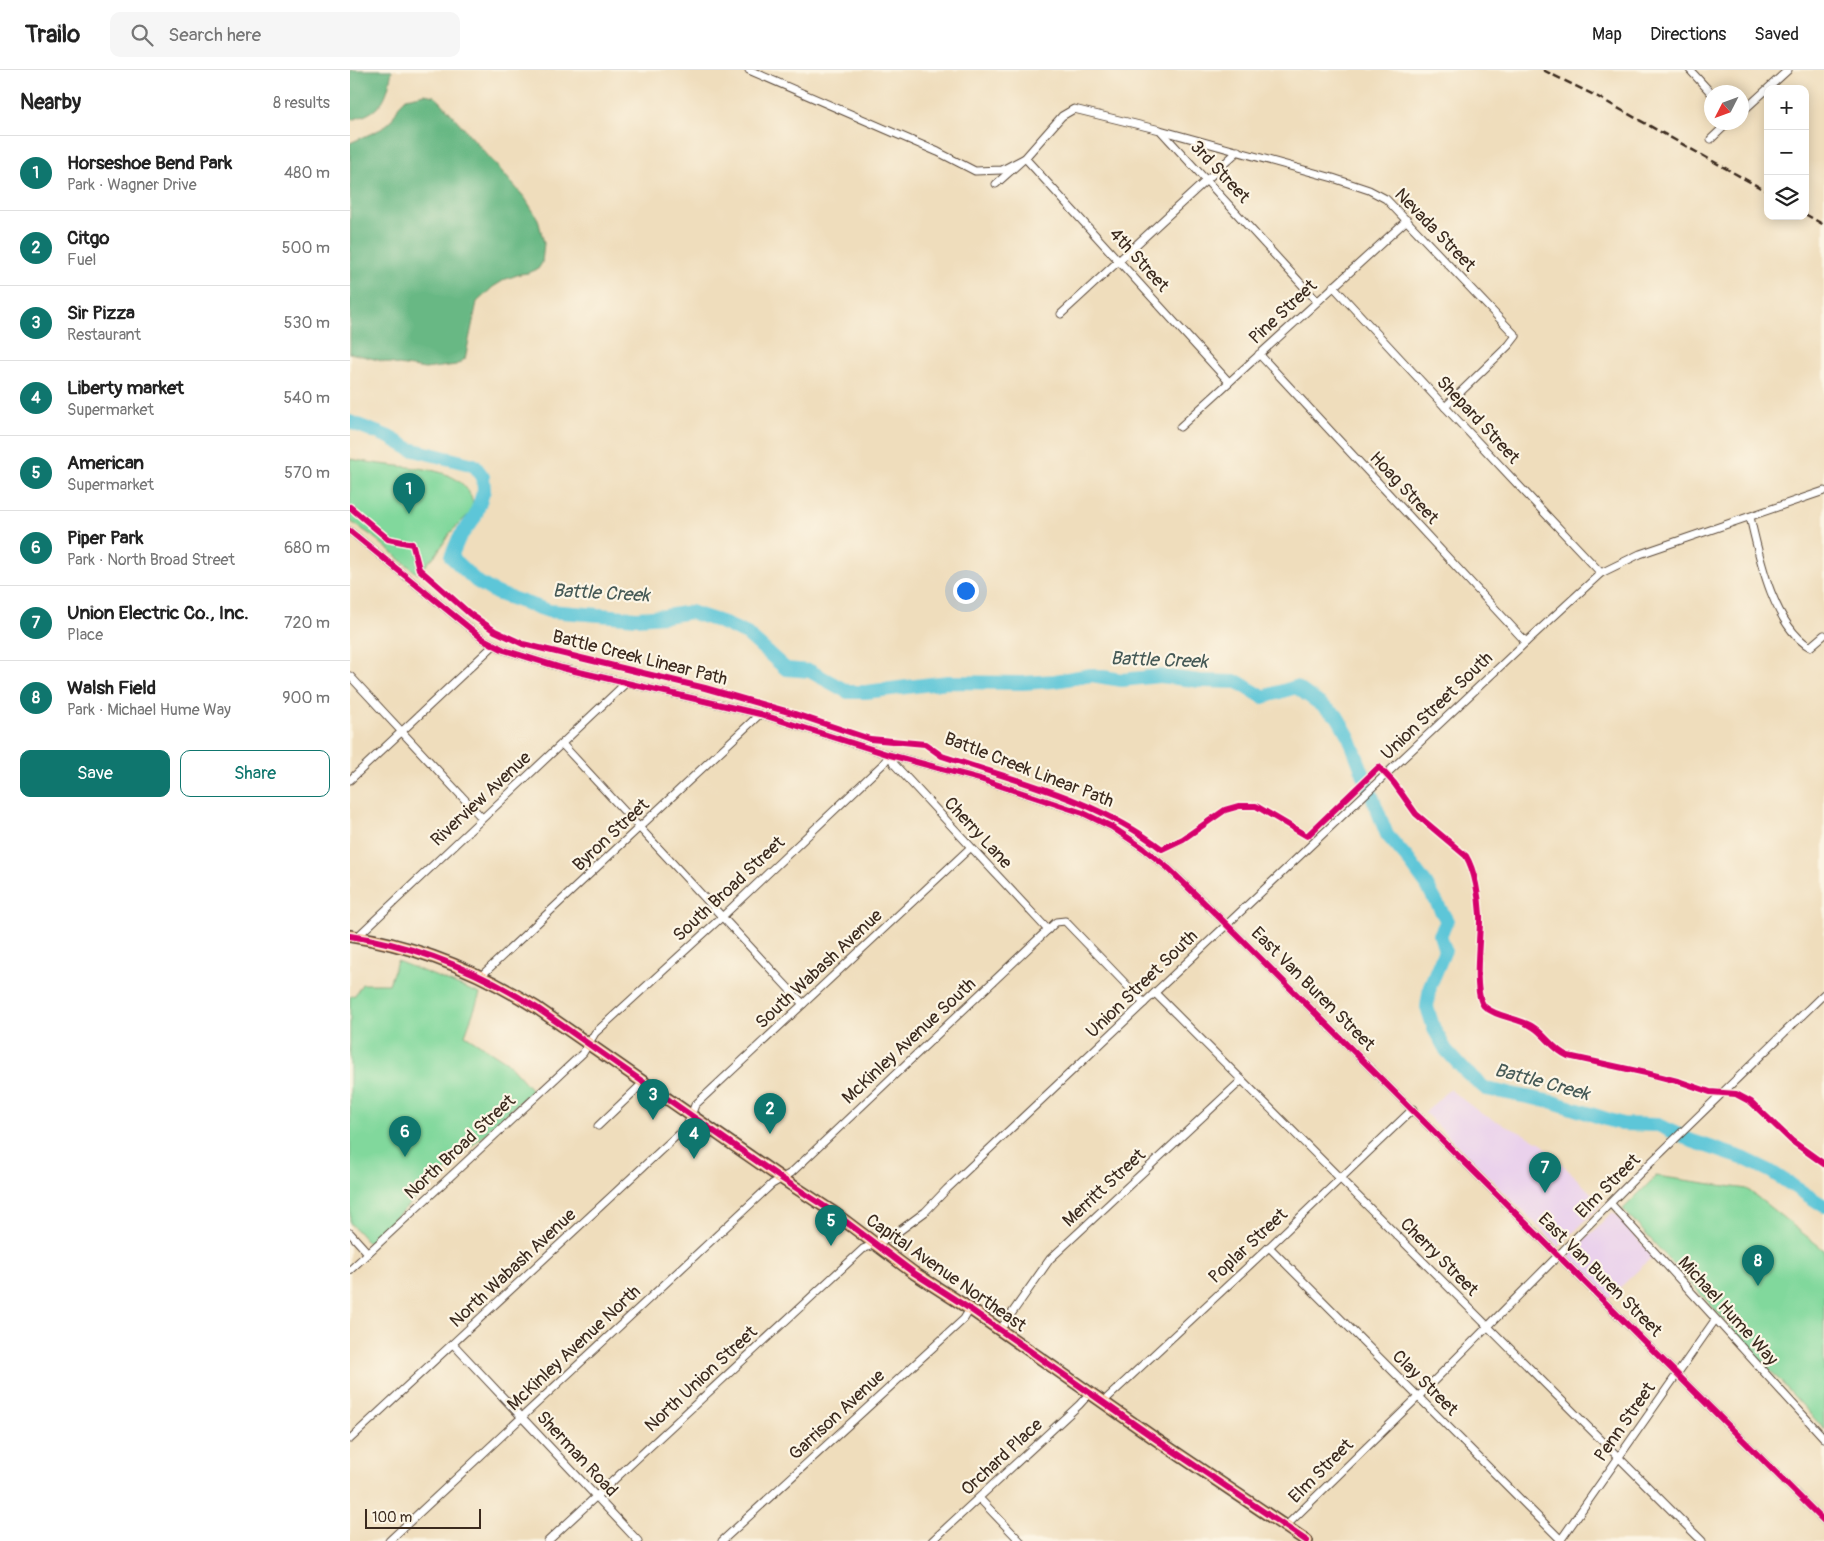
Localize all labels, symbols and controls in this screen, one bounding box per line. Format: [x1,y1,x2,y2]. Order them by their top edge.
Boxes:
search box [110,12,460,57]
text: Trailo [25,20,80,49]
icon: search [128,21,156,49]
text: Search here [168,23,261,47]
text: Map [1592,23,1622,46]
text: Directions [1650,23,1726,46]
text: Saved [1754,23,1799,46]
north arrow [1704,85,1749,130]
map controls [1764,85,1809,220]
button: + [1764,85,1809,130]
text: Nearby [20,89,81,116]
text: 8 results [273,93,330,113]
button: − [1764,130,1809,175]
street label: 3rd Street [1185,136,1255,209]
text: Horseshoe Bend Park [67,151,232,175]
text: 1 [33,163,39,183]
text: 480 m [284,163,330,183]
text: Park · Wagner Drive [67,175,197,195]
button: layers [1764,175,1809,220]
street label: Nevada Street [1389,183,1481,277]
street label: 4th Street [1104,223,1174,298]
text: Citgo [67,226,110,250]
text: 2 [32,238,40,258]
text: 500 m [282,238,330,258]
text: Fuel [67,250,96,270]
street label: Pine Street [1244,274,1322,349]
text: Sir Pizza [67,301,135,325]
text: 3 [32,313,40,333]
text: 530 m [284,313,330,333]
text: Restaurant [67,325,141,345]
street label: Shepard Street [1431,371,1525,469]
text: Liberty market [67,376,184,400]
text: 4 [31,388,41,408]
text: 540 m [283,388,330,408]
text: Supermarket [67,400,154,420]
street label: Hoag Street [1364,447,1444,530]
text: American [67,451,144,475]
text: 5 [32,463,40,483]
text: 570 m [284,463,330,483]
pin: 1 [393,473,425,514]
text: Supermarket [67,475,154,495]
text: Piper Park [67,526,143,550]
text: 6 [31,538,41,558]
text: 680 m [284,538,330,558]
text: Park · North Broad Street [67,550,235,570]
water label: Battle Creek [552,578,652,608]
your location [953,578,979,604]
text: Union Electric Co., Inc. [67,601,249,625]
text: 7 [32,613,40,633]
text: 720 m [284,613,330,633]
text: Place [67,625,103,645]
street label: Battle Creek Linear Path [550,625,730,691]
water label: Battle Creek [1110,646,1210,674]
street label: Union Street South [1376,647,1498,765]
text: Walsh Field [67,676,156,700]
text: 8 [32,688,40,708]
text: 900 m [282,688,330,708]
text: Park · Michael Hume Way [67,700,231,720]
street label: Battle Creek Linear Path [941,727,1117,813]
street label: Riverview Avenue [426,746,536,851]
button: Save [20,750,170,797]
button: Share [180,750,330,797]
street label: Cherry Lane [939,792,1017,874]
street label: Byron Street [568,793,655,876]
street label: South Broad Street [668,831,790,947]
street label: South Wabash Avenue [751,904,887,1034]
street label: East Van Buren Street [1246,922,1380,1056]
street label: Union Street South [1081,925,1203,1043]
street label: McKinley Avenue South [837,973,981,1109]
water label: Battle Creek [1492,1058,1594,1107]
pin: 3 [637,1079,669,1120]
street label: North Broad Street [400,1089,521,1204]
pin: 2 [754,1093,786,1134]
pin: 6 [389,1116,421,1157]
pin: 4 [678,1118,710,1159]
street label: Merritt Street [1058,1143,1151,1232]
street label: Elm Street [1571,1148,1646,1223]
pin: 7 [1529,1152,1561,1193]
street label: North Wabash Avenue [445,1203,581,1333]
street label: Poplar Street [1204,1203,1293,1289]
pin: 5 [815,1205,847,1246]
street label: East Van Buren Street [1533,1208,1667,1342]
street label: Capital Avenue Northeast [861,1209,1031,1338]
street label: Cherry Street [1395,1213,1484,1302]
pin: 8 [1742,1245,1774,1286]
street label: Michael Hume Way [1673,1252,1783,1371]
street label: McKinley Avenue North [502,1280,646,1416]
street label: North Union Street [640,1320,763,1437]
street label: Clay Street [1387,1345,1463,1421]
street label: Garrison Avenue [784,1364,890,1465]
street label: Penn Street [1589,1377,1661,1466]
street label: Sherman Road [531,1406,623,1502]
street label: Orchard Place [956,1413,1048,1501]
street label: Elm Street [1284,1433,1359,1508]
scale bar [365,1506,481,1529]
text: 100 m [372,1509,412,1526]

